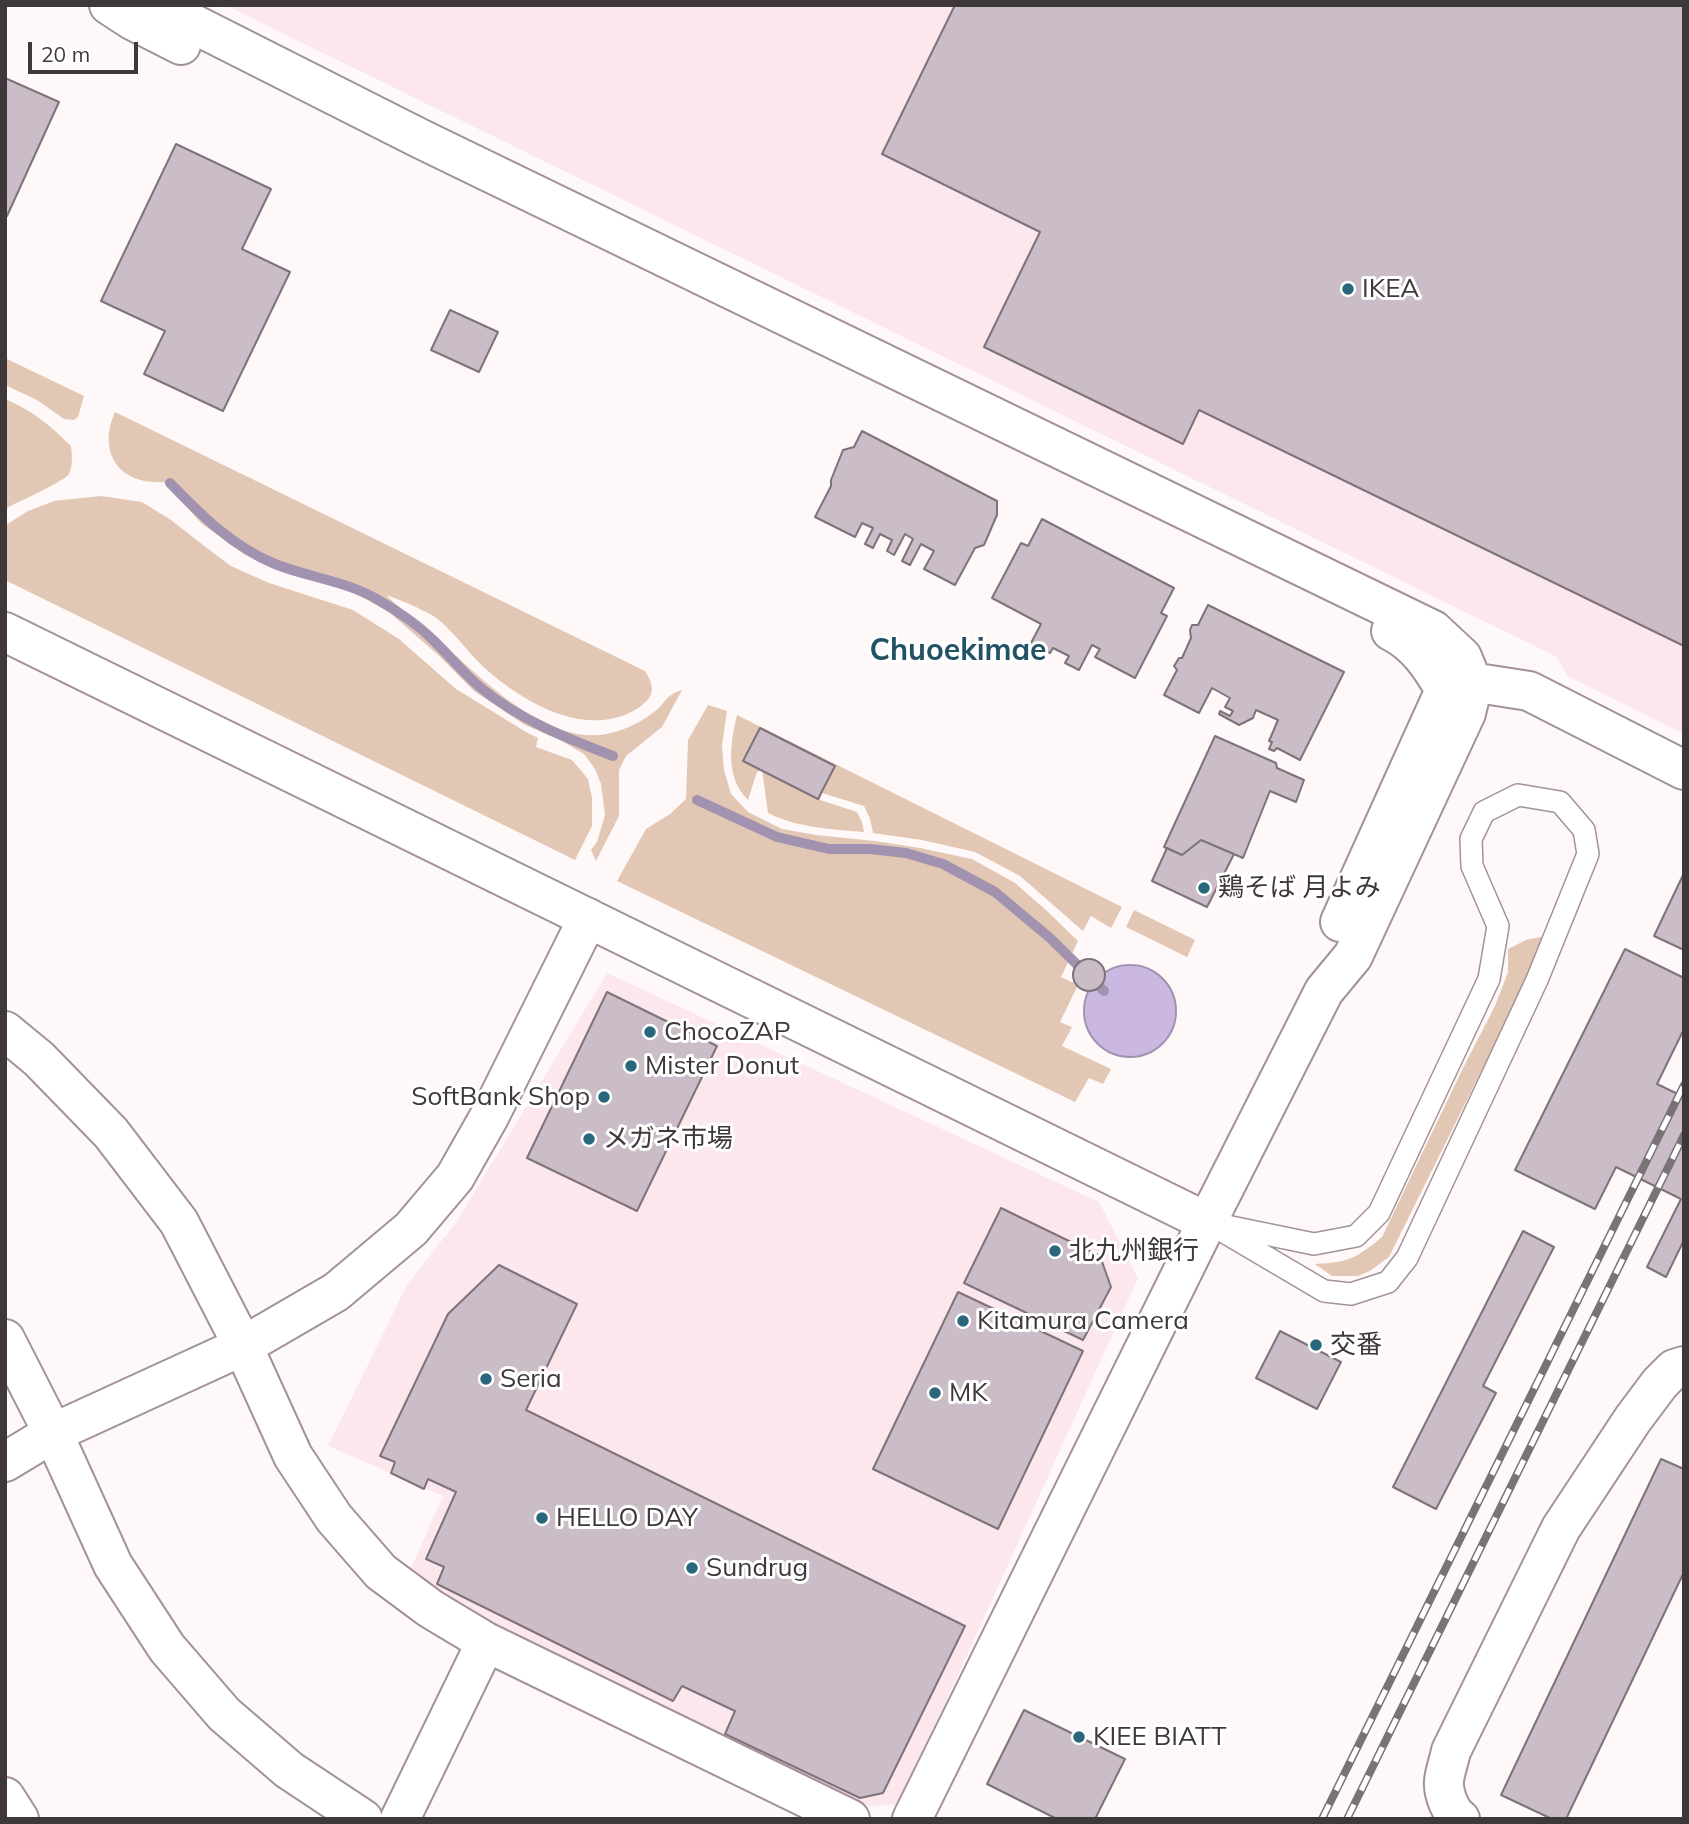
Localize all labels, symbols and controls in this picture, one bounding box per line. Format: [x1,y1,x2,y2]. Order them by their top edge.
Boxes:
scale bar [32,28,142,72]
text: 20 m [41,41,90,67]
place label: IKEA [1362,273,1419,305]
marker: IKEA [1340,281,1356,297]
district label: Chuoekimae [869,633,1047,669]
place label: 鶏そば 月よみ [1218,872,1381,904]
marker: 鶏そば 月よみ [1196,880,1212,896]
place label: ChocoZAP [664,1016,791,1048]
marker: ChocoZAP [642,1024,658,1040]
place label: Mister Donut [645,1050,799,1082]
marker: Mister Donut [623,1058,639,1074]
place label: SoftBank Shop [411,1081,590,1113]
marker: SoftBank Shop [596,1089,612,1105]
place label: メガネ市場 [603,1123,733,1155]
marker: メガネ市場 [581,1131,597,1147]
place label: 北九州銀行 [1069,1235,1199,1267]
marker: 北九州銀行 [1047,1243,1063,1259]
place label: Kitamura Camera [977,1305,1189,1337]
marker: Kitamura Camera [955,1313,971,1329]
place label: 交番 [1330,1329,1382,1361]
marker: 交番 [1308,1337,1324,1353]
place label: Seria [500,1363,562,1395]
marker: Seria [478,1371,494,1387]
place label: MK [949,1377,988,1409]
marker: MK [927,1385,943,1401]
place label: HELLO DAY [556,1502,698,1534]
marker: HELLO DAY [534,1510,550,1526]
place label: Sundrug [706,1552,808,1584]
marker: Sundrug [684,1560,700,1576]
place label: KIEE BIATT [1093,1721,1227,1753]
marker: KIEE BIATT [1071,1729,1087,1745]

